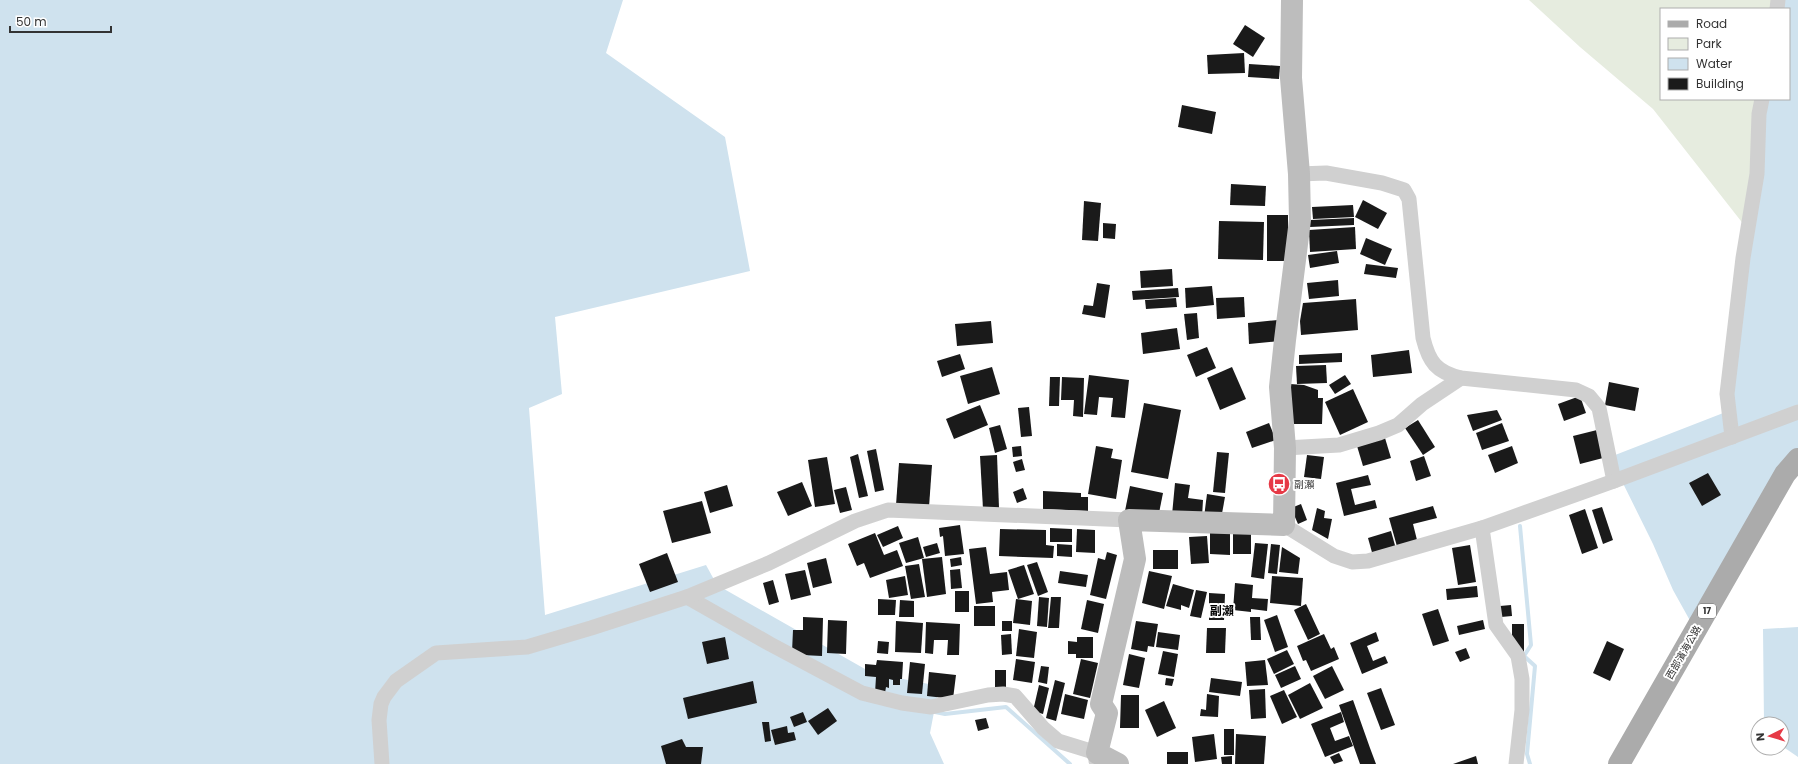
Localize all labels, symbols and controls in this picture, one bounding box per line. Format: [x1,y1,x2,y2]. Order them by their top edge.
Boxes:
scale bar [10,8,111,34]
legend [1660,8,1790,100]
text: 50 m [16,13,47,30]
text: Road [1696,15,1727,32]
text: Park [1696,35,1723,52]
text: Water [1696,55,1733,72]
text: Building [1696,75,1744,92]
bus stop icon: 副瀨 [1266,471,1292,497]
place label: 副瀨 [1294,477,1315,492]
district label: 副瀨 [1210,602,1234,619]
road number: 17 [1698,604,1716,618]
street label: 西部濱海公路 [1662,623,1705,682]
north arrow [1750,716,1790,756]
text: N [1752,732,1768,742]

